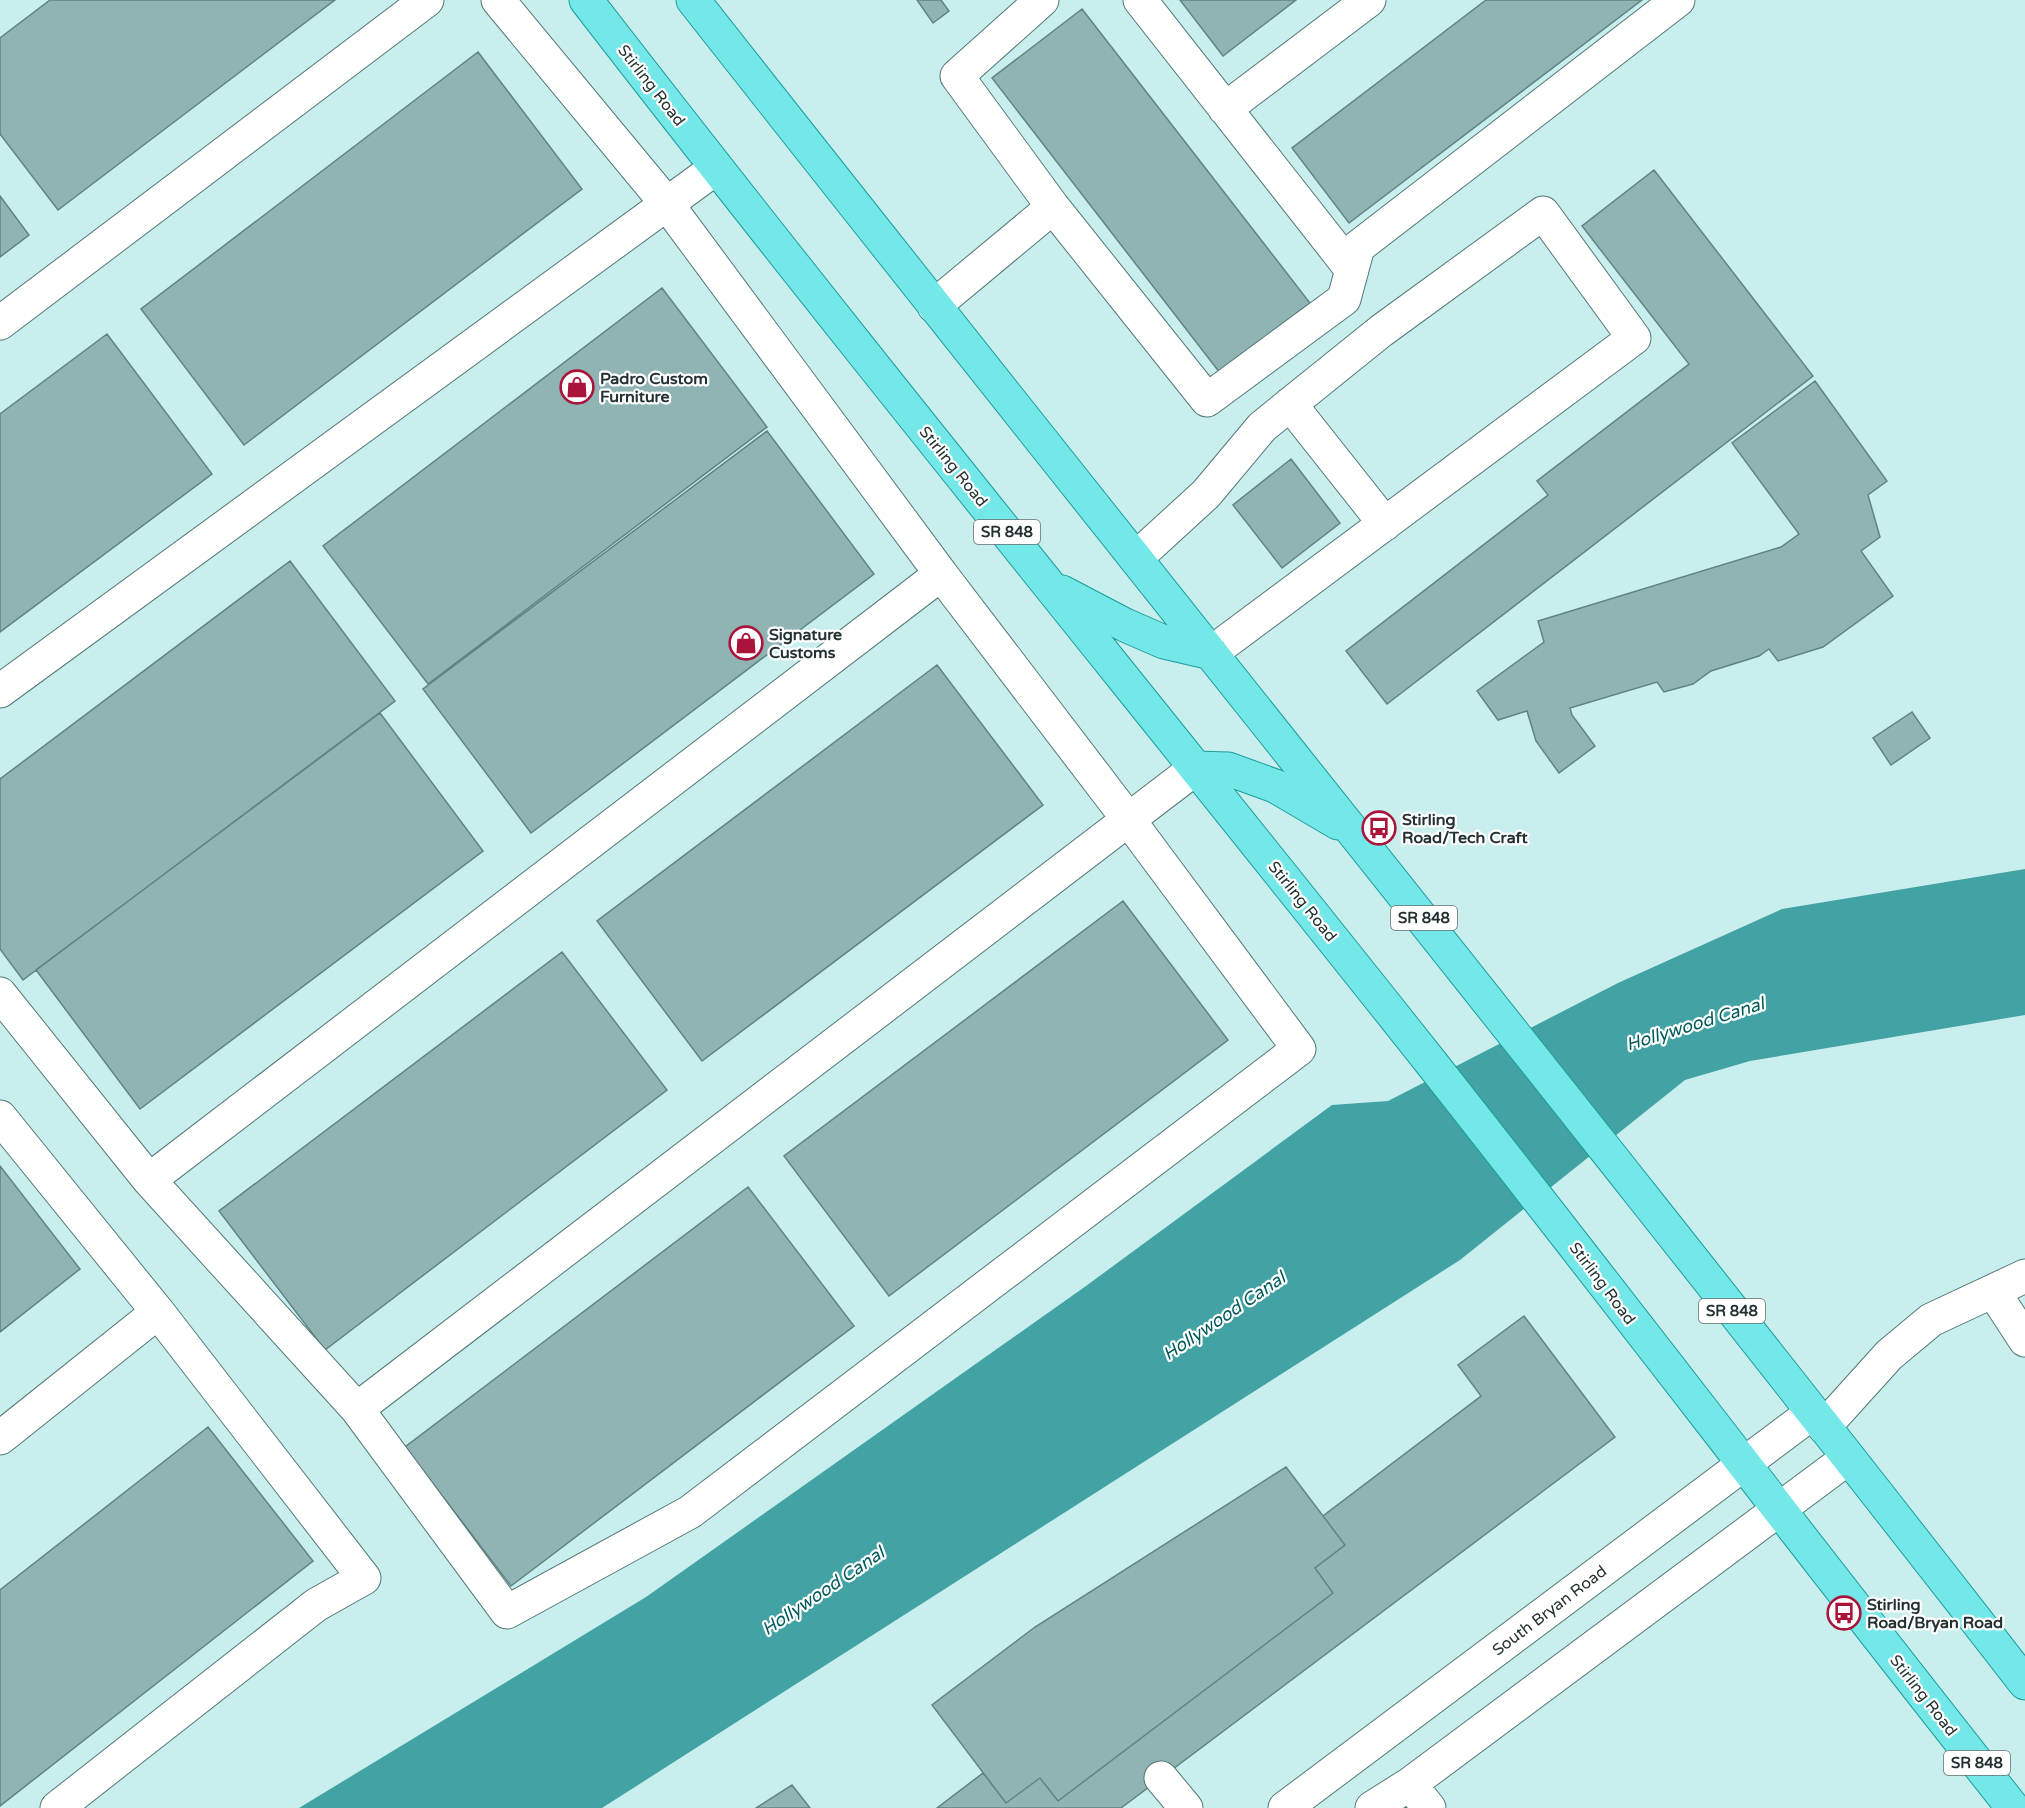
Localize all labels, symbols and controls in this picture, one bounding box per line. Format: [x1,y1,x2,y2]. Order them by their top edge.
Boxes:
street label: Stirling Road [613,41,689,130]
shop icon: Padro Custom Furniture [559,369,595,405]
place label: Padro Custom Furniture [600,369,708,407]
street label: Stirling Road [915,422,992,511]
road number: SR 848 [974,520,1040,544]
shop icon: Signature Customs [728,625,764,661]
place label: Signature Customs [769,625,842,663]
bus stop icon: Stirling Road/Tech Craft [1361,810,1397,846]
place label: Stirling Road/Tech Craft [1402,810,1528,848]
street label: Stirling Road [1264,857,1341,946]
road number: SR 848 [1391,906,1457,930]
water label: Hollywood Canal [1623,992,1769,1055]
street label: Stirling Road [1565,1238,1640,1329]
water label: Hollywood Canal [1159,1265,1292,1365]
road number: SR 848 [1699,1299,1765,1323]
water label: Hollywood Canal [758,1540,891,1640]
street label: South Bryan Road [1488,1561,1611,1660]
bus stop icon: Stirling Road/Bryan Road [1826,1595,1862,1631]
place label: Stirling Road/Bryan Road [1867,1595,2003,1633]
street label: Stirling Road [1885,1651,1961,1740]
road number: SR 848 [1944,1751,2010,1775]

